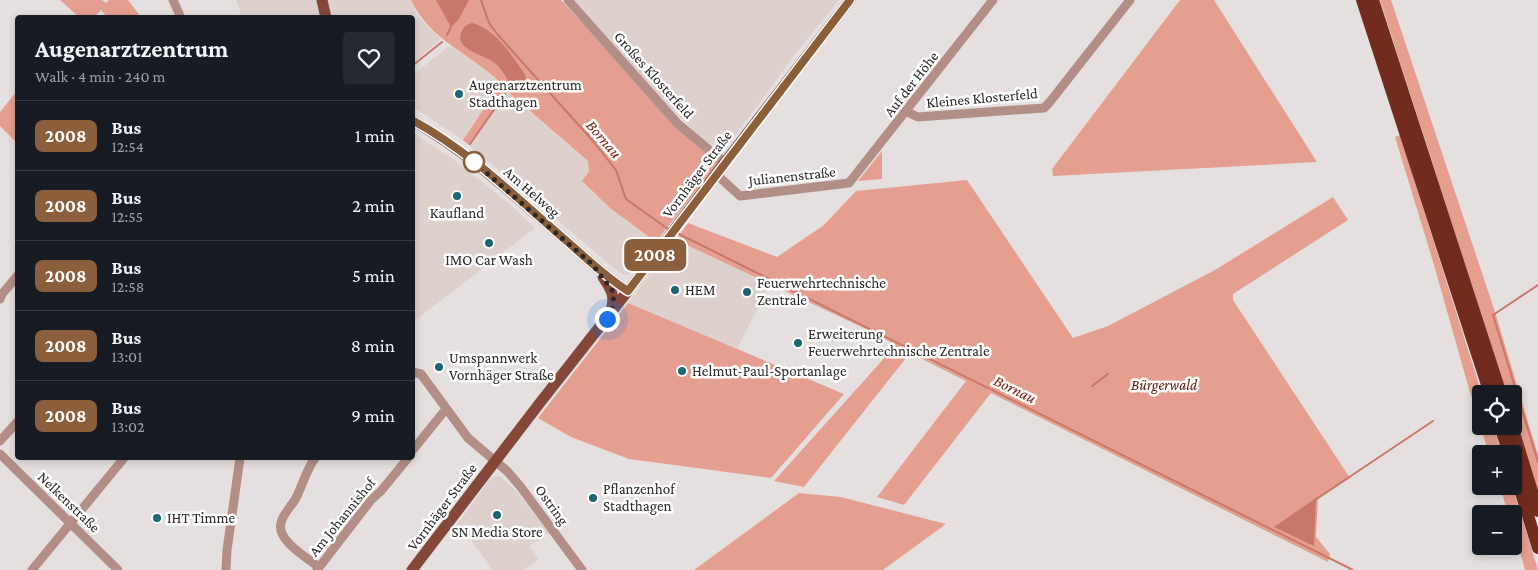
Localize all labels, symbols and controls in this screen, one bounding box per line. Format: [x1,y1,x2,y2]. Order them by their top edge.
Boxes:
street label: Großes Klosterfeld [611,28,697,122]
button: heart [343,32,395,84]
text: Augenarztzentrum [35,35,228,62]
street label: Auf der Höhe [881,48,942,120]
text: Walk · 4 min · 240 m [35,68,165,85]
place label: Augenarztzentrum Stadthagen [469,77,582,111]
street label: Kleines Klosterfeld [926,85,1039,111]
marker: Augenarztzentrum Stadthagen [453,88,465,100]
text: Bus [112,117,141,138]
water label: Bornau [583,117,625,161]
text: 1 min [355,125,395,146]
text: 2008 [45,126,87,146]
street label: Vornhäger Straße [659,127,736,221]
text: 12:54 [112,138,144,155]
unlabelled marker [463,151,485,173]
street label: Am Helweg [500,163,563,221]
street label: Julianenstraße [746,163,837,190]
text: Bus [112,187,141,208]
marker: Kaufland [451,190,463,202]
text: 2 min [352,195,395,216]
text: 2008 [45,196,87,216]
place label: Kaufland [430,205,484,221]
text: 12:55 [112,208,143,225]
marker: IMO Car Wash [483,237,495,249]
line badge: 2008 [620,239,690,271]
text: 2008 [634,245,676,265]
place label: IMO Car Wash [445,252,533,268]
text: Bus [112,257,141,278]
text: 5 min [352,265,395,286]
text: 2008 [45,266,87,286]
place label: Feuerwehrtechnische Zentrale [757,275,886,308]
text: 12:58 [112,278,144,295]
place label: HEM [685,282,715,298]
marker: HEM [669,284,681,296]
marker: Feuerwehrtechnische Zentrale [741,286,753,298]
your location [595,307,620,332]
place label: Erweiterung Feuerwehrtechnische Zentrale [808,326,990,359]
text: Bus [112,327,141,348]
text: 8 min [351,335,395,356]
text: 2008 [45,336,87,356]
marker: Erweiterung Feuerwehrtechnische Zentrale [792,337,804,349]
text: 13:01 [112,348,142,365]
place label: Umspannwerk Vornhäger Straße [449,350,554,384]
marker: Umspannwerk Vornhäger Straße [433,361,445,373]
place label: Helmut-Paul-Sportanlage [692,363,847,380]
marker: Helmut-Paul-Sportanlage [676,365,688,377]
water label: Bornau [991,372,1039,406]
park label: Bürgerwald [1131,377,1198,394]
map controls [1472,385,1522,555]
button: locate [1472,385,1522,435]
text: Bus [112,397,141,418]
text: 9 min [351,405,395,426]
text: 2008 [45,406,87,426]
text: 13:02 [112,418,145,435]
button: + [1472,445,1522,495]
street label: Vornhäger Straße [404,460,481,554]
street label: Nelkenstraße [35,469,104,536]
street label: Am Johannishof [306,473,380,560]
place label: Pflanzenhof Stadthagen [603,481,676,515]
street label: Ostring [531,482,572,529]
marker: Pflanzenhof Stadthagen [587,492,599,504]
button: − [1472,505,1522,555]
marker: SN Media Store [491,509,503,521]
place label: IHT Timme [167,510,236,526]
marker: IHT Timme [151,512,163,524]
place label: SN Media Store [451,524,543,540]

